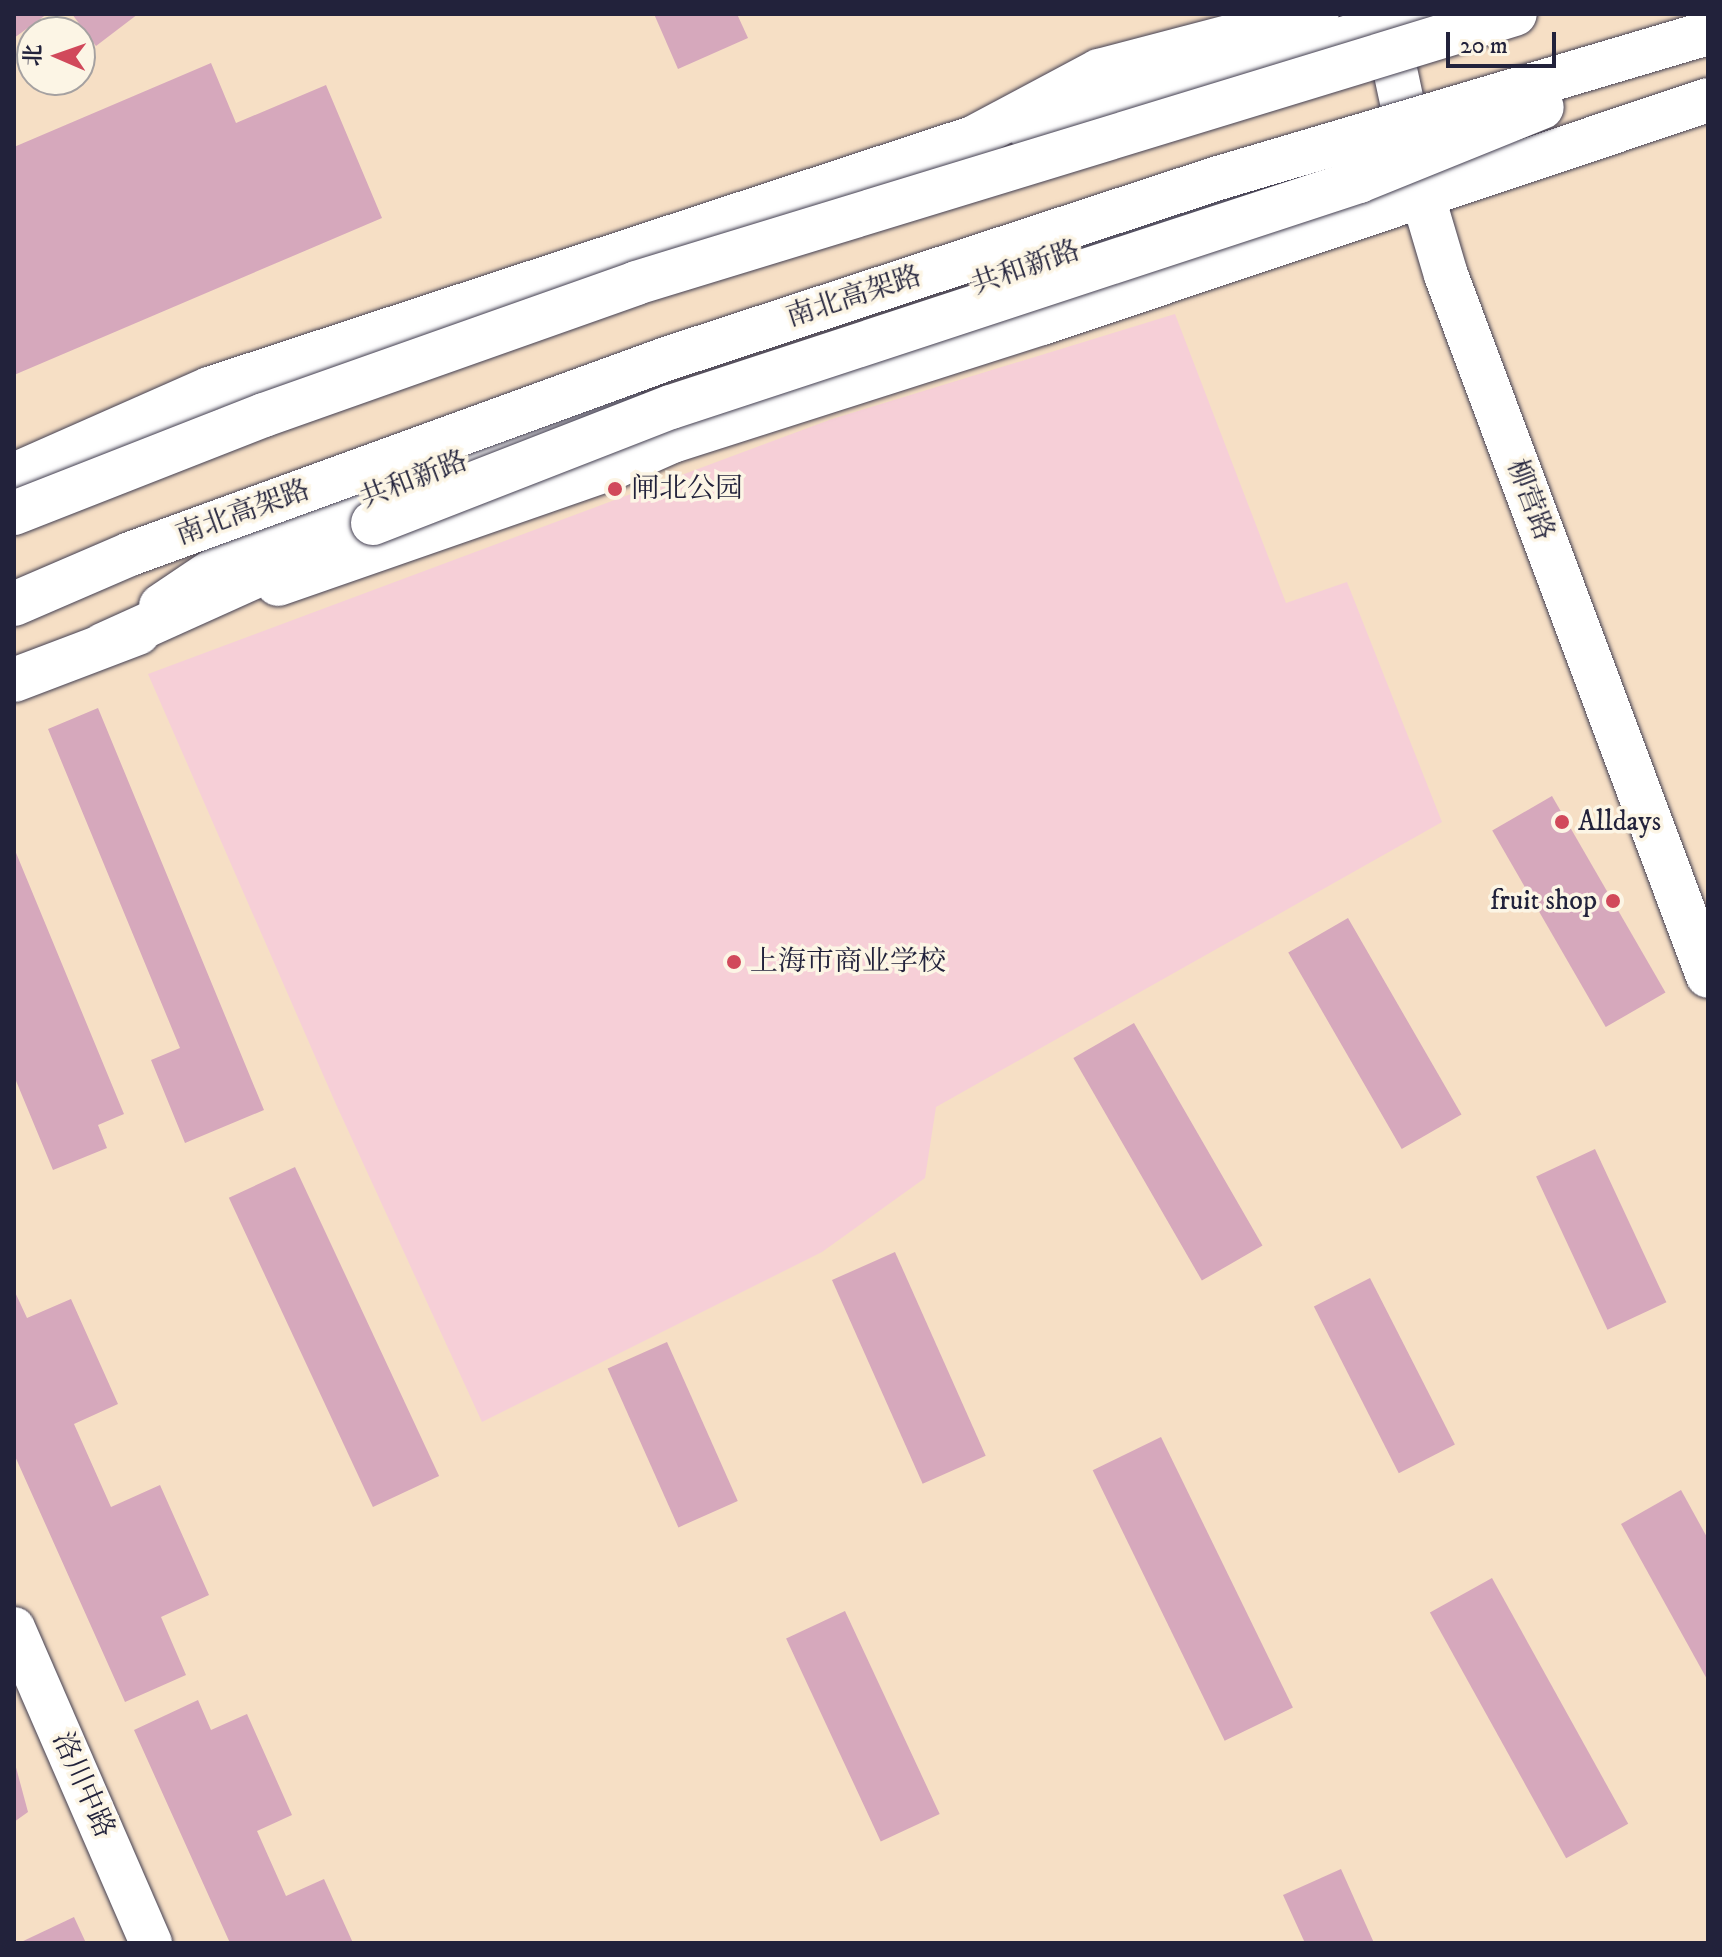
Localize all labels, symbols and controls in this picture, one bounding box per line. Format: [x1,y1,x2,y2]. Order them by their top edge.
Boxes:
north arrow [16,16,96,96]
scale bar [1450,16,1560,66]
text: 20 m [1460,31,1508,61]
text: 北 [20,44,47,67]
street label: 共和新路 [968,234,1084,302]
street label: 南北高架路 [782,259,926,335]
street label: 共和新路 [356,444,472,516]
street label: 柳营路 [1499,455,1561,545]
place label: 闸北公园 [631,472,743,506]
street label: 南北高架路 [171,473,315,553]
marker: 闸北公园 [606,480,624,498]
place label: Alldays [1578,805,1661,839]
marker: Alldays [1553,813,1571,831]
place label: fruit shop [1490,884,1597,918]
marker: fruit shop [1604,892,1622,910]
place label: 上海市商业学校 [750,945,946,979]
marker: 上海市商业学校 [725,953,743,971]
street label: 洛川中路 [45,1727,121,1843]

